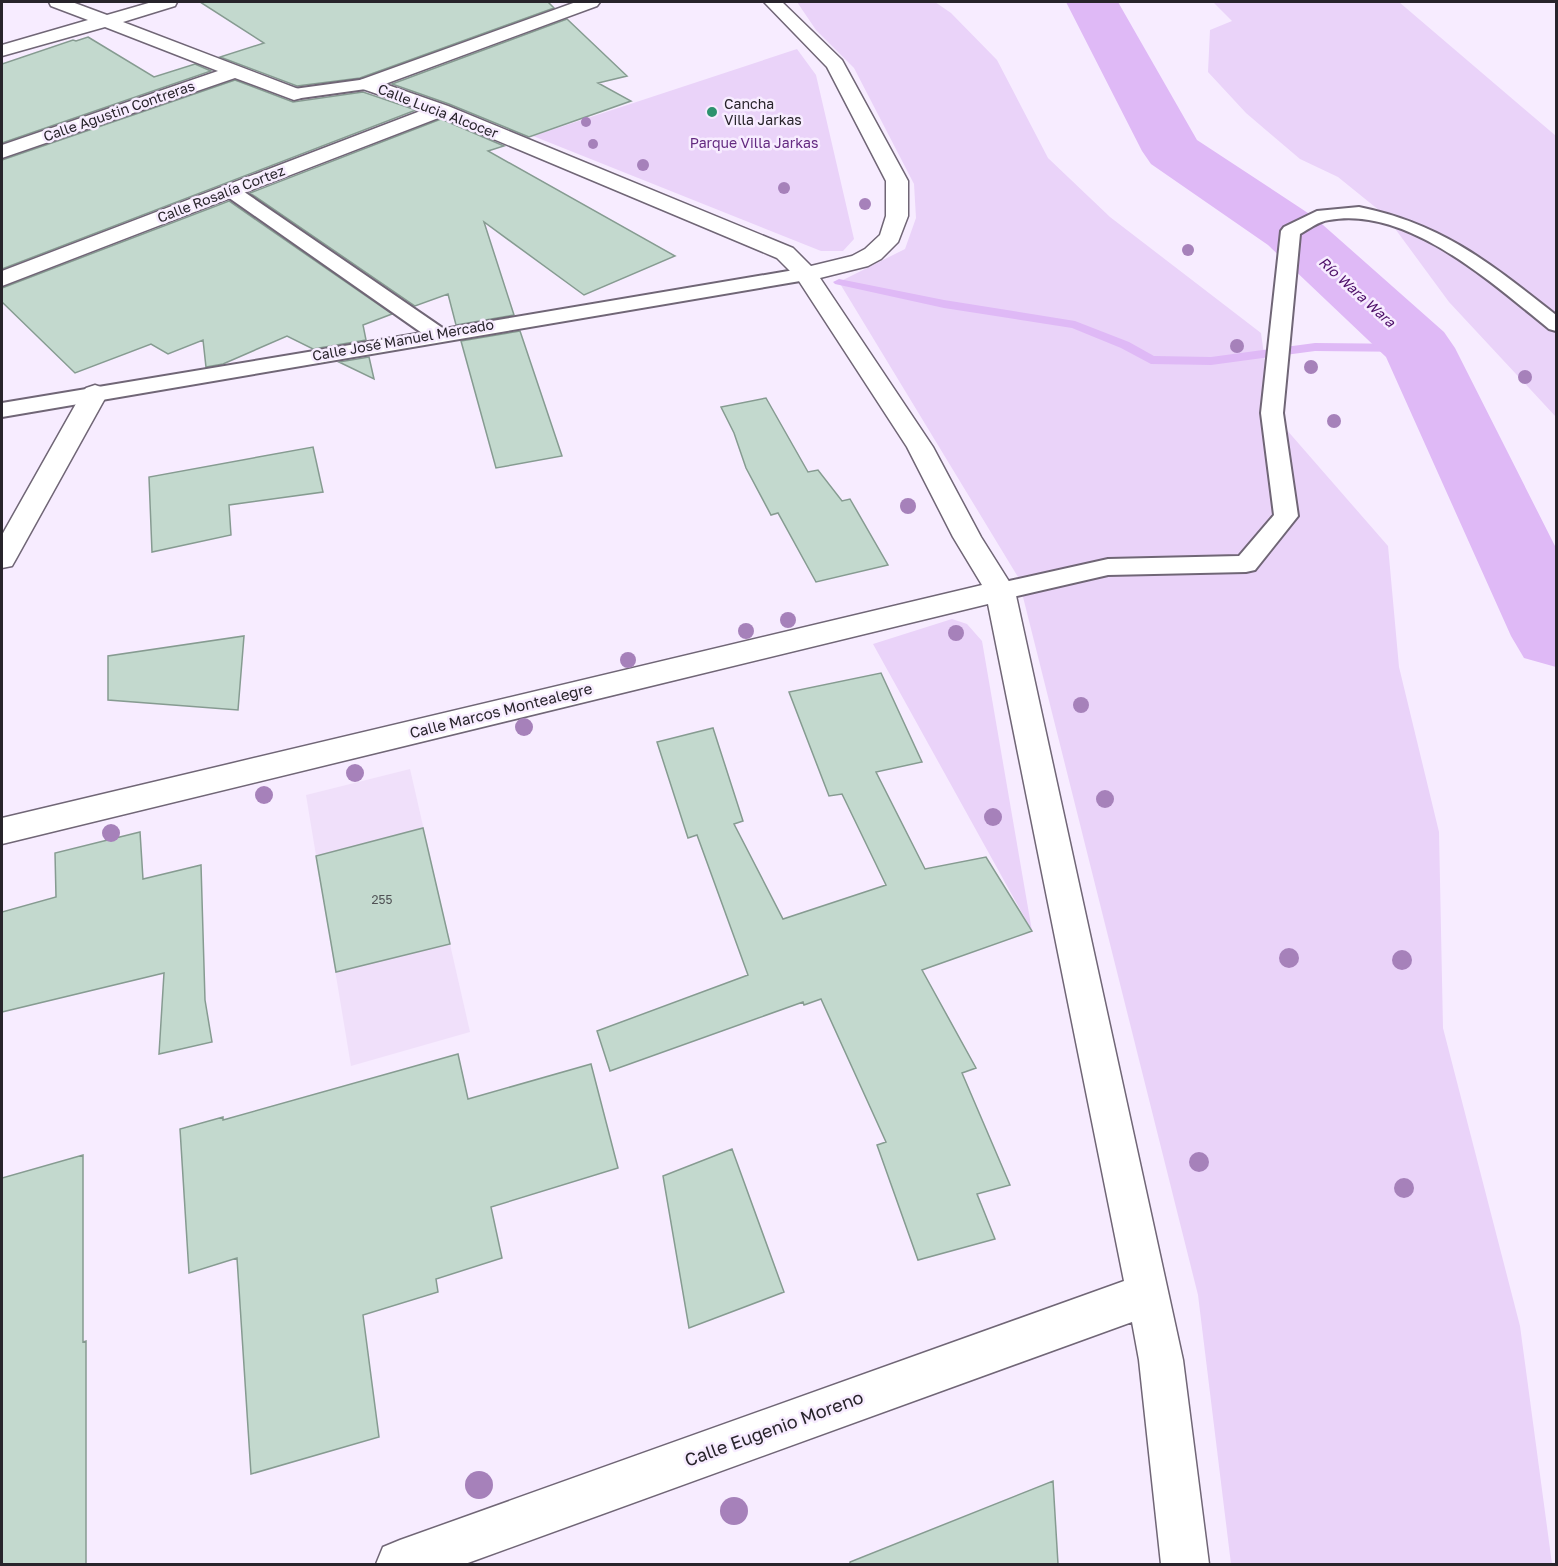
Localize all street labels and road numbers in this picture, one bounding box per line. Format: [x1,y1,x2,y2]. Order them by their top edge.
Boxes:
street label: Calle Agustin Contreras [41,77,197,144]
street label: Calle Lucia Alcocer [376,80,501,142]
street label: Calle Rosalía Cortez [155,161,287,226]
street label: Calle José Manuel Mercado [311,315,495,364]
street label: Calle Marcos Montealegre [408,679,594,741]
street label: Calle Eugenio Moreno [681,1385,866,1471]

